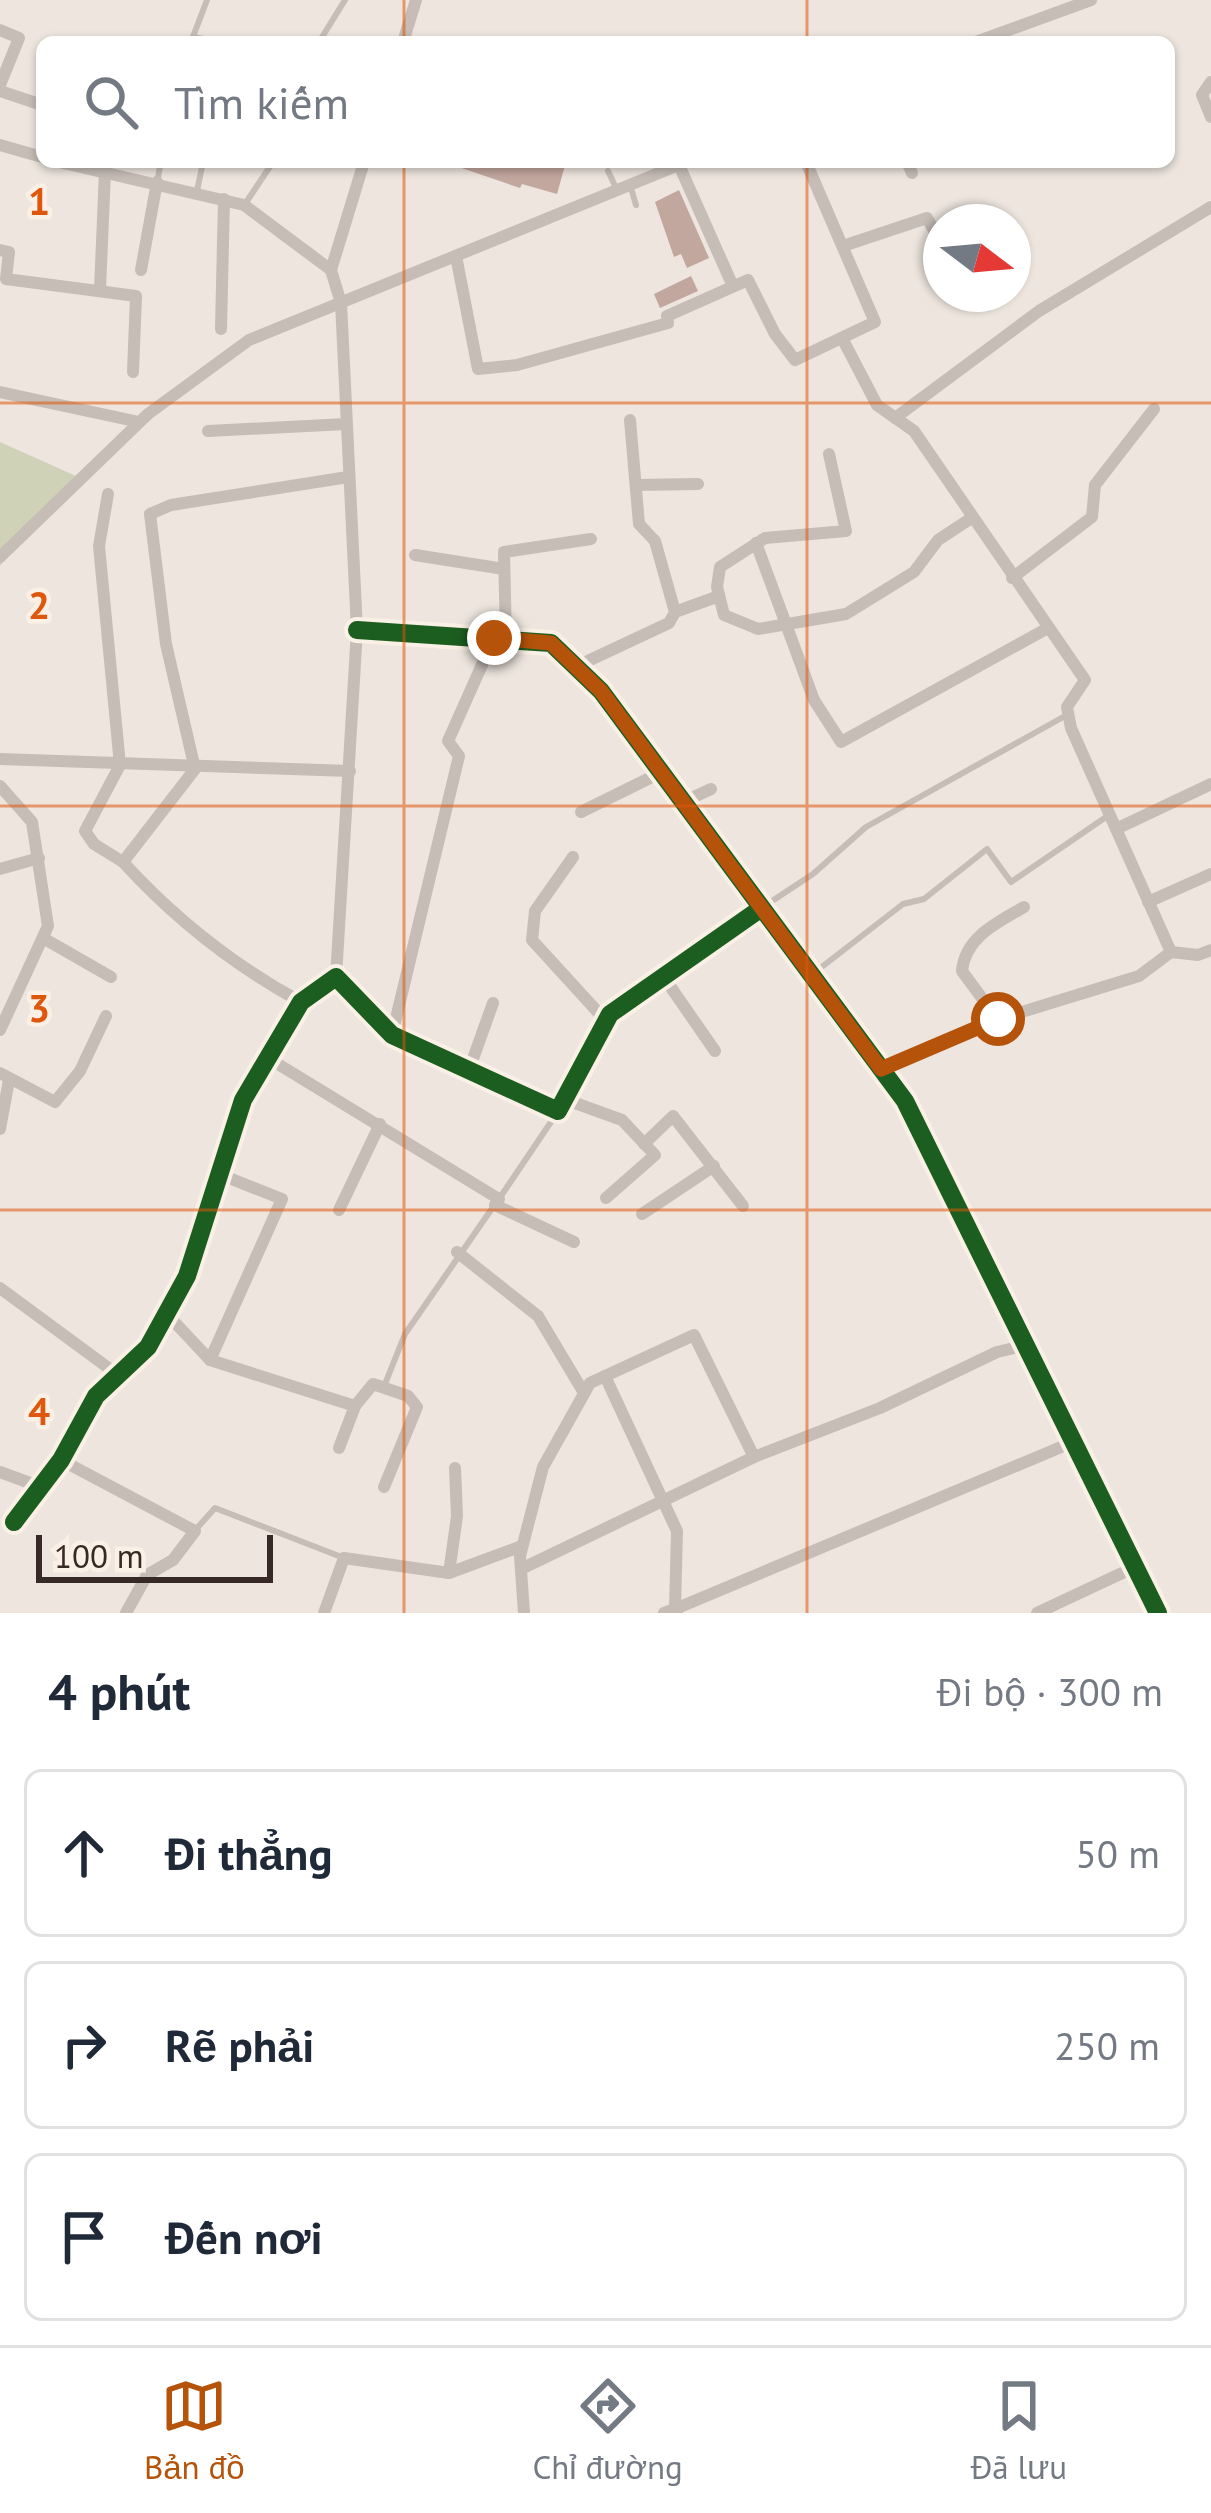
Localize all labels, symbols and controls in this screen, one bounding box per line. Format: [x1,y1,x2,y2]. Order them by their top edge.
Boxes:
search box [36,36,1175,168]
icon: search [78,69,144,135]
text: Tìm kiếm [174,73,349,131]
text: 1 [28,175,50,226]
north arrow [923,204,1031,312]
text: 2 [28,579,50,630]
route end [467,611,521,665]
text: 3 [28,982,50,1033]
route start [971,992,1025,1046]
text: 4 [28,1385,50,1436]
scale bar [36,1529,273,1582]
text: 100 m [54,1534,144,1577]
text: 4 phút [48,1658,190,1724]
text: Đi bộ · 300 m [937,1666,1163,1717]
icon: ahead [51,1820,117,1886]
text: Đi thẳng [165,1824,333,1882]
text: 50 m [1075,1828,1160,1879]
icon: right [51,2012,117,2078]
text: Rẽ phải [165,2016,314,2074]
text: 250 m [1054,2020,1160,2071]
icon: arrive [51,2204,117,2270]
text: Đến nơi [165,2208,323,2266]
tab: Bản đồ [144,2373,245,2488]
tab: Chỉ đường [532,2373,683,2488]
tab: Đã lưu [971,2373,1067,2488]

